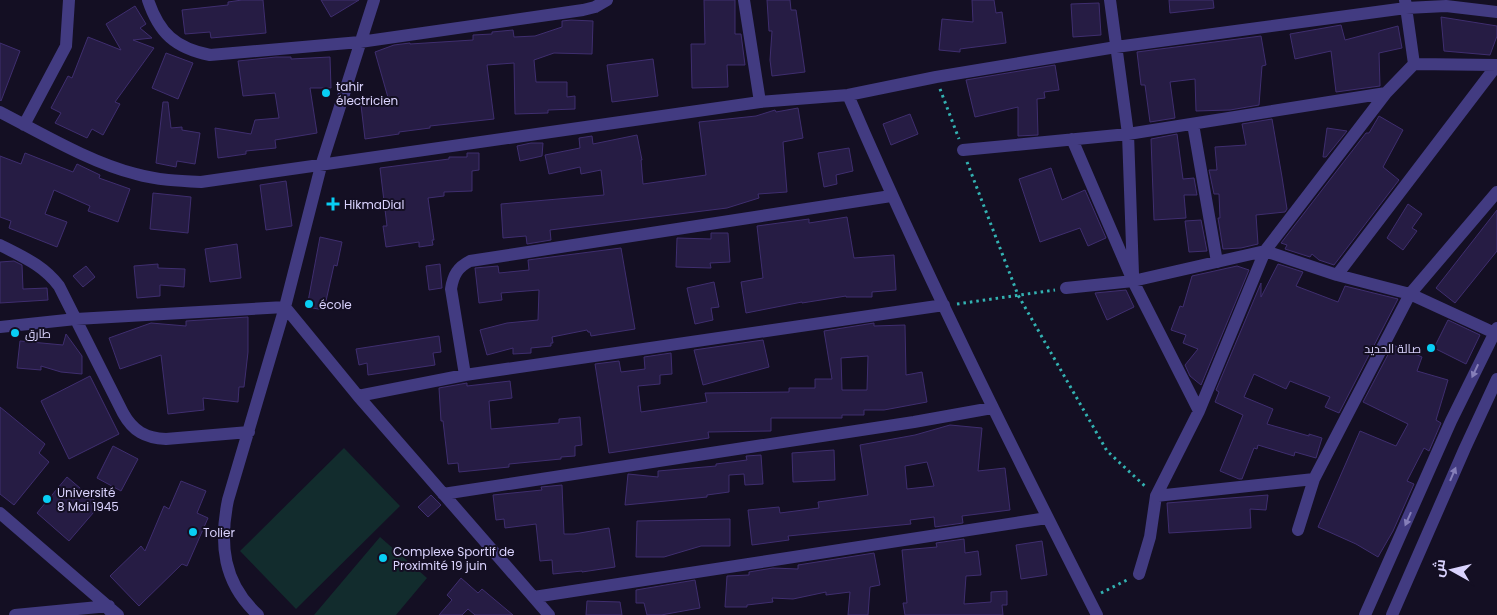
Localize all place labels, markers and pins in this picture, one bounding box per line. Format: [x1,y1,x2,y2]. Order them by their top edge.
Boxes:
place label: tahir électricien [336,78,398,109]
marker: tahir électricien [320,87,332,99]
place label: HikmaDial [344,196,404,213]
marker: HikmaDial [326,197,340,211]
place label: école [319,296,352,313]
marker: école [303,298,315,310]
place label: طارق [25,325,51,342]
marker: طارق [9,327,21,339]
place label: صالة الحديد [1364,340,1421,357]
marker: صالة الحديد [1425,342,1437,354]
place label: Université 8 Mai 1945 [57,484,119,515]
marker: Université 8 Mai 1945 [41,493,53,505]
place label: Tolier [203,524,236,541]
marker: Tolier [187,526,199,538]
place label: Complexe Sportif de Proximité 19 juin [393,543,515,574]
marker: Complexe Sportif de Proximité 19 juin [377,552,389,564]

